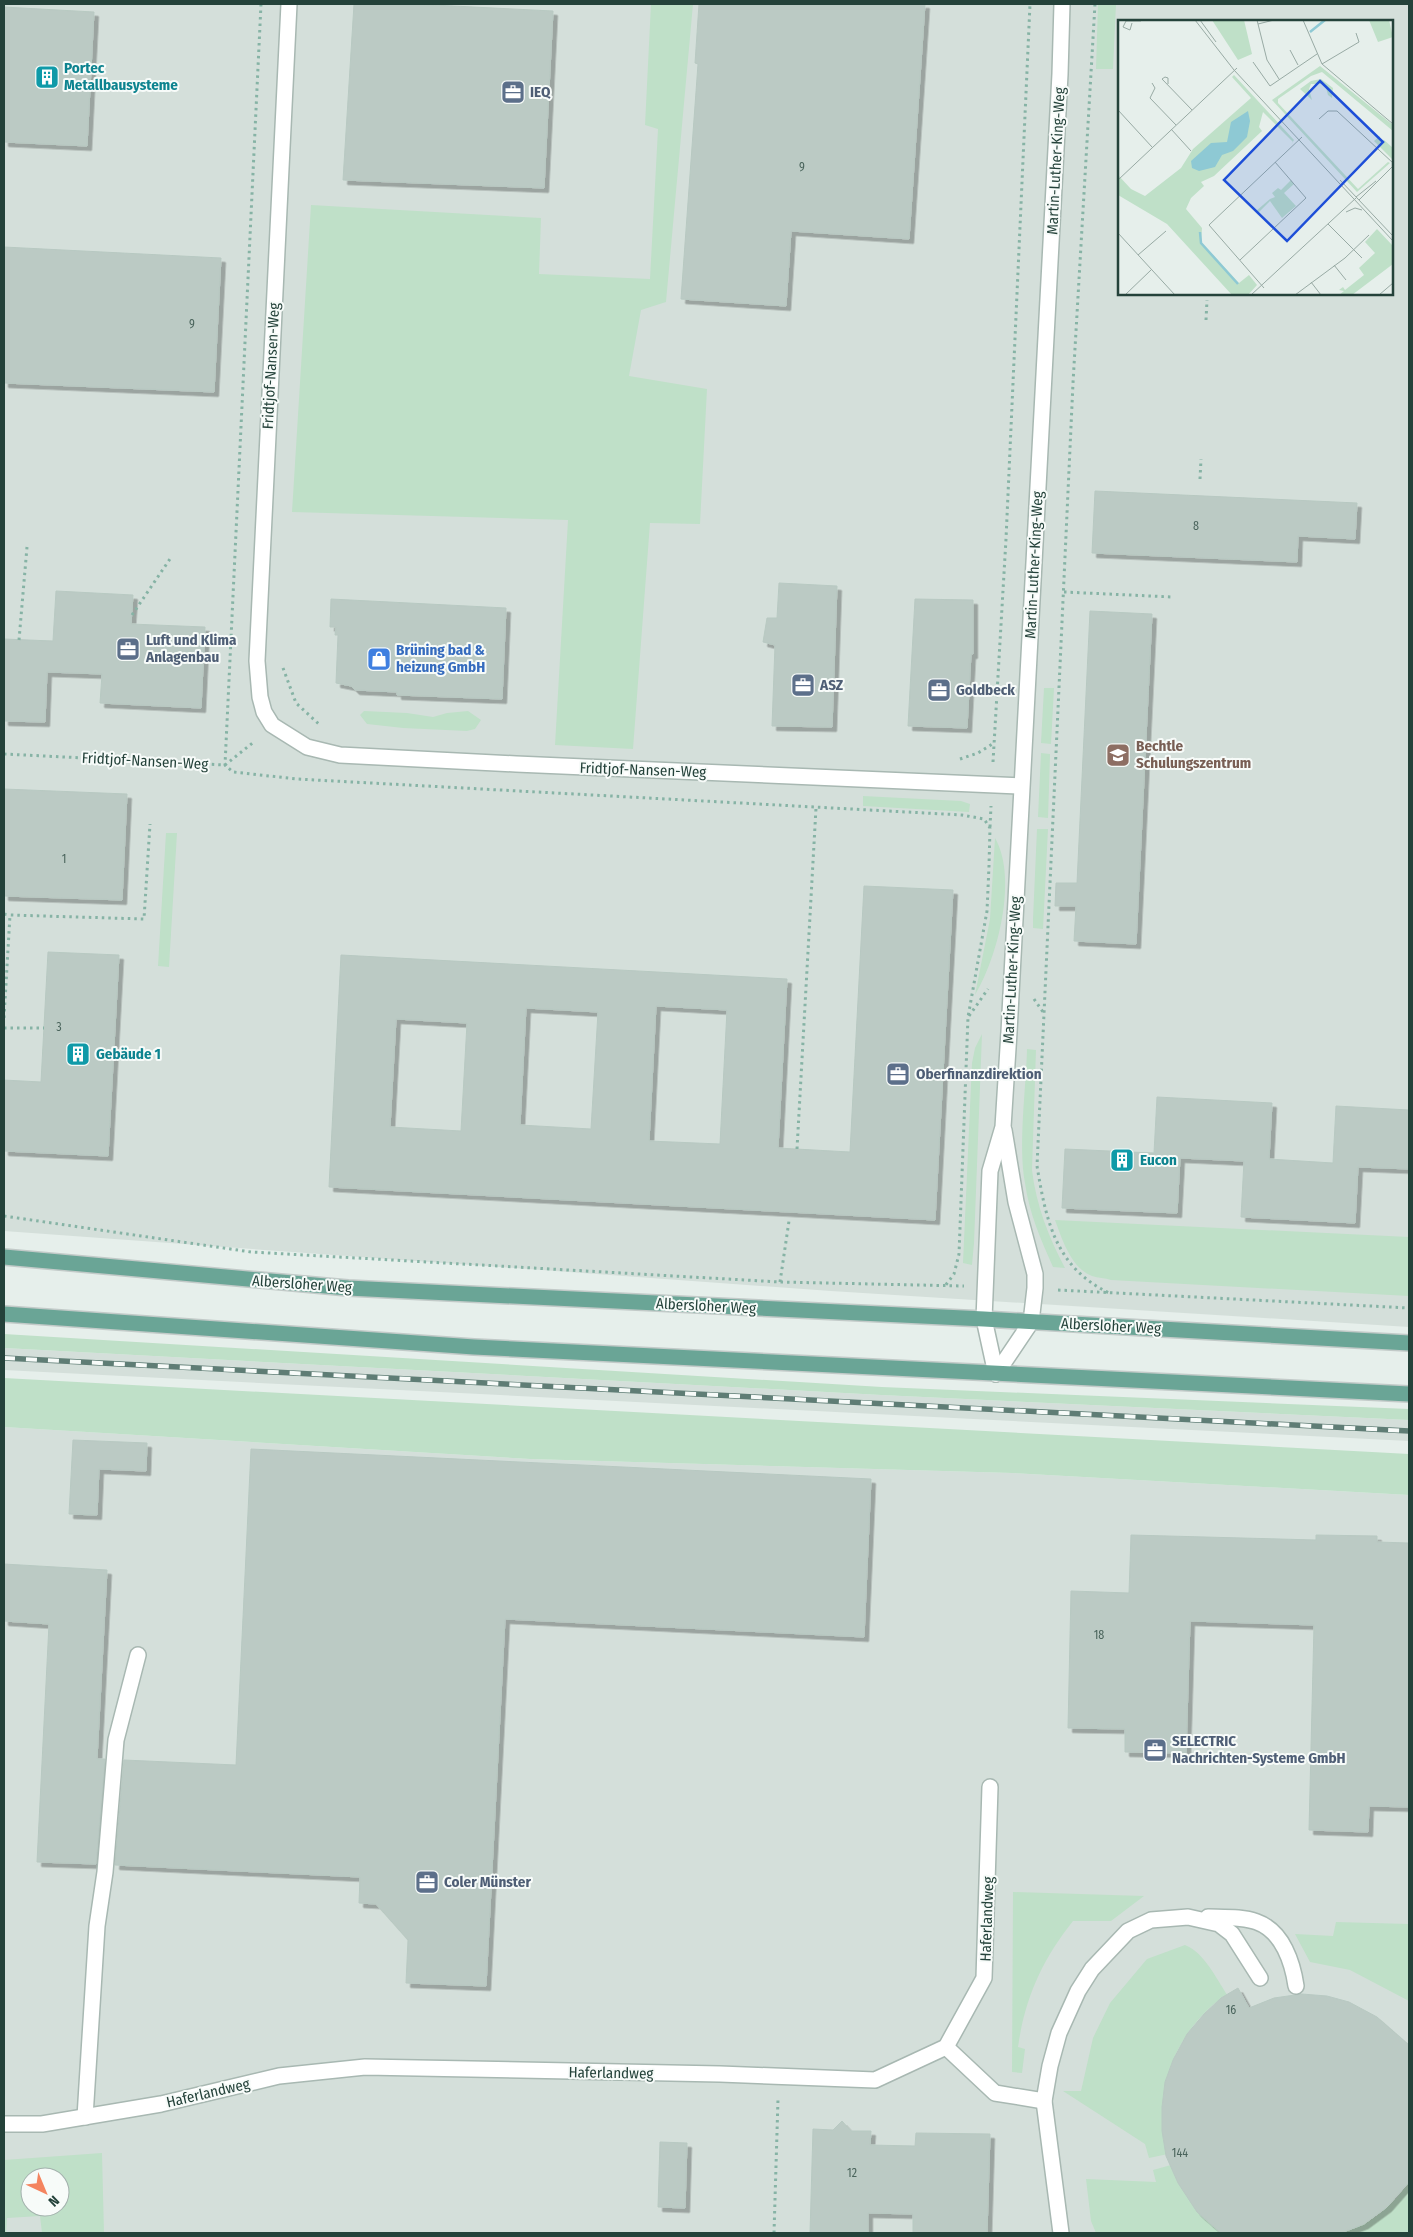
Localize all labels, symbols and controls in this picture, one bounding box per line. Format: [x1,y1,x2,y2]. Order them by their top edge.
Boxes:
inset map [1118,20,1393,295]
place label: Portec Metallbausysteme [64,59,178,94]
building icon: Portec Metallbausysteme [34,64,60,90]
office icon: IEQ [500,79,526,105]
place label: IEQ [530,83,551,101]
street label: Martin-Luther-King-Weg [1043,87,1069,235]
house number: 9 [799,160,805,174]
street label: Fridtjof-Nansen-Weg [259,302,283,430]
house number: 9 [189,317,195,331]
street label: Martin-Luther-King-Weg [1021,491,1047,639]
house number: 8 [1193,519,1199,533]
place label: Luft und Klima Anlagenbau [145,631,237,666]
office icon: Luft und Klima Anlagenbau [115,636,141,662]
place label: Brüning bad & heizung GmbH [396,641,486,676]
shop icon: Brüning bad & heizung GmbH [366,646,392,672]
office icon: ASZ [790,672,816,698]
place label: ASZ [819,676,844,694]
office icon: Goldbeck [926,677,952,703]
place label: Goldbeck [956,681,1015,699]
place label: Bechtle Schulungszentrum [1136,737,1251,772]
school or university icon: Bechtle Schulungszentrum [1105,742,1131,768]
street label: Fridtjof-Nansen-Weg [81,749,209,773]
street label: Fridtjof-Nansen-Weg [579,759,707,781]
house number: 1 [62,852,66,866]
street label: Martin-Luther-King-Weg [999,896,1025,1044]
house number: 3 [56,1020,62,1034]
building icon: Gebäude 1 [65,1041,91,1067]
place label: Gebäude 1 [96,1045,161,1063]
office icon: Oberfinanzdirektion [885,1061,911,1087]
place label: Oberfinanzdirektion [916,1065,1042,1083]
building icon: Eucon [1109,1147,1135,1173]
place label: Eucon [1140,1151,1177,1169]
street label: Albersloher Weg [251,1272,353,1296]
street label: Albersloher Weg [656,1294,756,1318]
street label: Albersloher Weg [1061,1314,1161,1338]
house number: 18 [1094,1628,1104,1642]
place label: SELECTRIC Nachrichten-Systeme GmbH [1172,1732,1346,1767]
office icon: SELECTRIC Nachrichten-Systeme GmbH [1142,1737,1168,1763]
office icon: Coler Münster [414,1869,440,1895]
place label: Coler Münster [444,1873,531,1891]
street label: Haferlandweg [977,1876,997,1962]
house number: 16 [1226,2003,1236,2017]
street label: Haferlandweg [568,2063,654,2083]
street label: Haferlandweg [165,2075,251,2111]
house number: 144 [1172,2146,1188,2160]
house number: 12 [847,2166,857,2180]
north arrow [20,2167,70,2217]
text: N [45,2192,63,2210]

